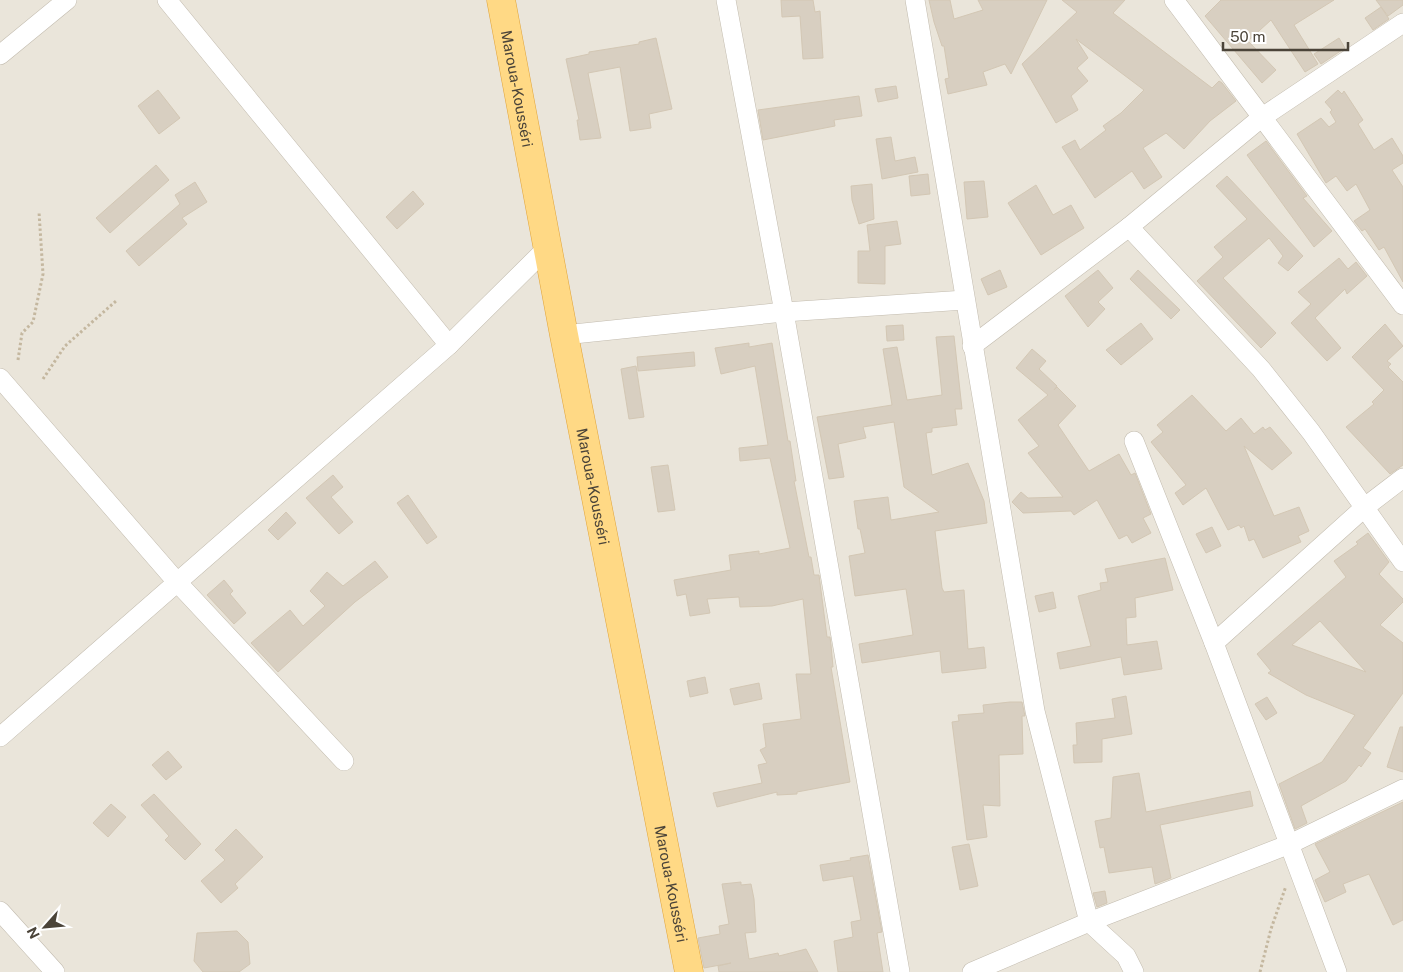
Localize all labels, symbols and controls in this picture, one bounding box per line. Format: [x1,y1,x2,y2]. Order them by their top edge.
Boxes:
scale bar [1223,20,1348,52]
text: 50 m [1230,28,1265,45]
street label: Maroua-Kousséri [498,29,537,148]
street label: Maroua-Kousséri [574,426,613,546]
street label: Maroua-Kousséri [652,824,691,944]
north arrow [20,902,70,952]
text: N [24,924,43,941]

